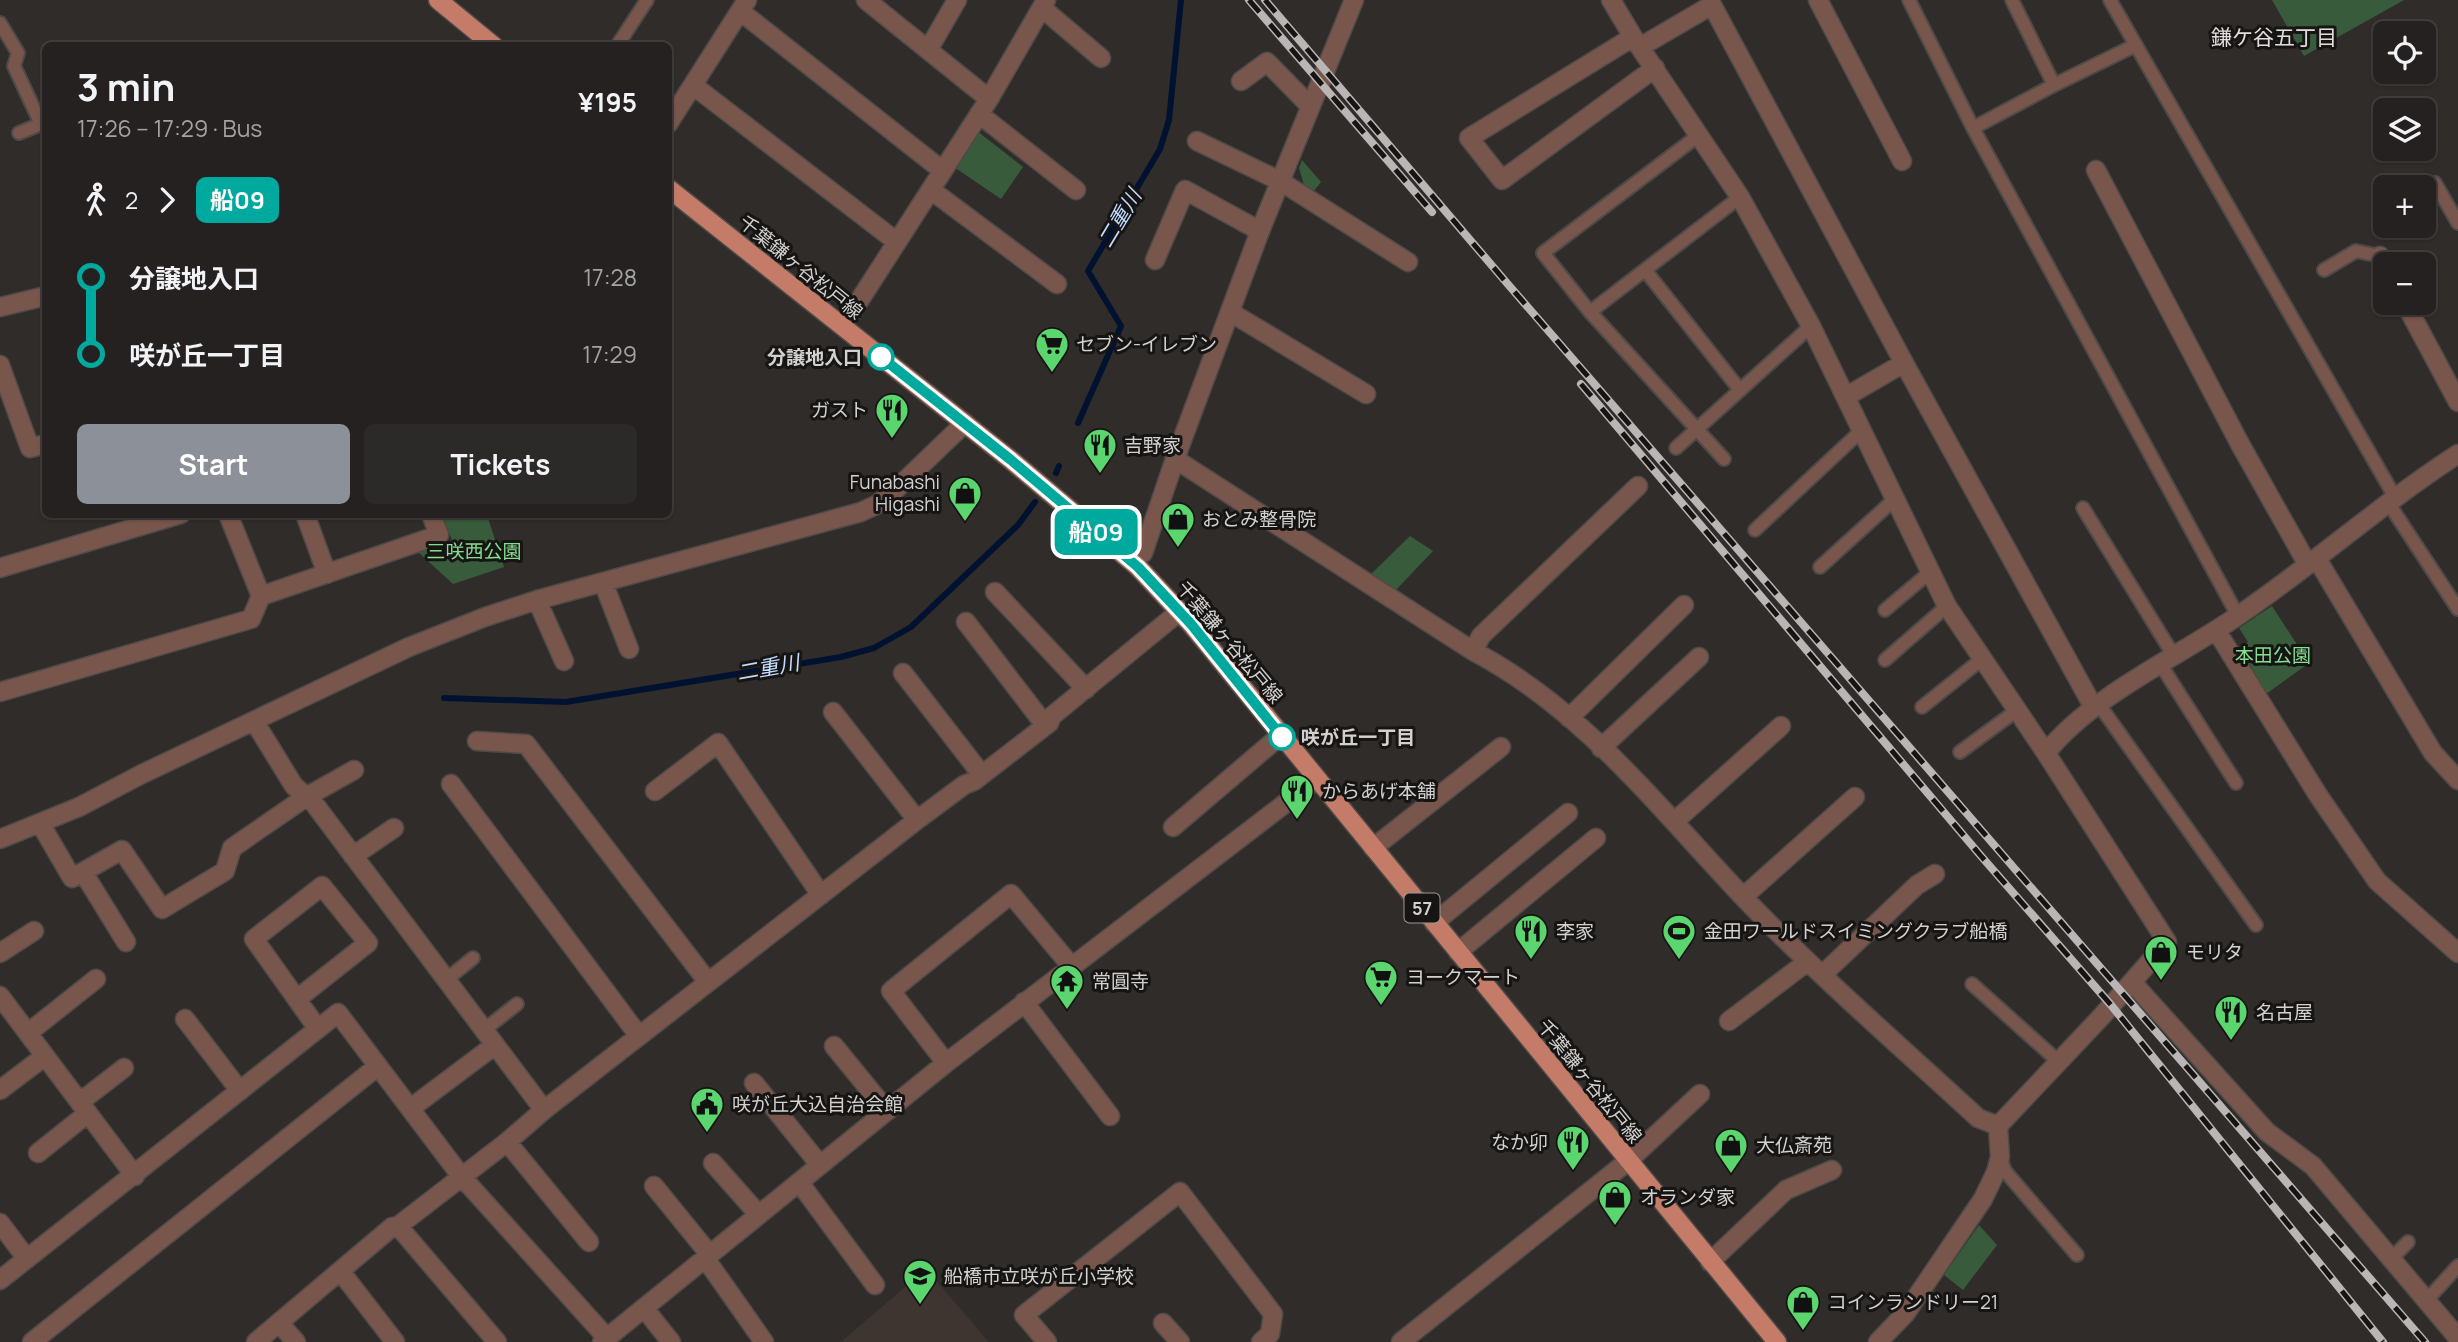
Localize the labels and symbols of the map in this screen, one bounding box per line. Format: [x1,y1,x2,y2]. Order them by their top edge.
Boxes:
district label: 鎌ケ谷五丁目 [2211,23,2337,51]
water label: 二重川 [1091,182,1148,252]
street label: 千葉鎌ヶ谷松戸線 [734,209,868,325]
supermarket icon: セブン-イレブン [1033,325,1071,374]
place label: セブン-イレブン [1076,331,1217,357]
place label: 分譲地入口 [767,344,862,370]
marker: 分譲地入口 [868,344,894,370]
restaurant icon: ガスト [873,391,911,440]
place label: ガスト [811,397,868,423]
restaurant icon: 吉野家 [1081,426,1119,475]
place label: 吉野家 [1124,432,1181,458]
place label: Funabashi Higashi [850,469,940,517]
shop icon: Funabashi Higashi [946,474,984,523]
shop icon: おとみ整骨院 [1159,500,1197,549]
place label: おとみ整骨院 [1202,506,1316,532]
line badge: 船09 [1056,509,1136,555]
park label: 三咲西公園 [426,538,522,564]
street label: 千葉鎌ヶ谷松戸線 [1171,575,1289,709]
park label: 本田公園 [2235,642,2311,668]
water label: 二重川 [735,647,803,686]
marker: 咲が丘一丁目 [1269,724,1295,750]
place label: 咲が丘一丁目 [1301,724,1415,750]
restaurant icon: からあげ本舗 [1278,772,1316,821]
place label: からあげ本舗 [1322,778,1436,804]
road number: 57 [1404,894,1440,923]
restaurant icon: 李家 [1512,912,1550,961]
sports icon: 金田ワールドスイミングクラブ船橋 [1660,912,1698,961]
place label: 李家 [1556,918,1594,944]
place label: 金田ワールドスイミングクラブ船橋 [1704,918,2008,944]
shop icon: モリタ [2142,933,2180,982]
place label: モリタ [2186,939,2243,965]
supermarket icon: ヨークマート [1362,958,1400,1007]
temple icon: 常圓寺 [1048,962,1086,1011]
place label: ヨークマート [1406,964,1520,990]
place label: 常圓寺 [1092,968,1149,994]
restaurant icon: 名古屋 [2212,993,2250,1042]
place label: 名古屋 [2256,999,2313,1025]
street label: 千葉鎌ヶ谷松戸線 [1532,1014,1648,1148]
public building icon: 咲が丘大込自治会館 [688,1085,726,1134]
place label: 咲が丘大込自治会館 [732,1091,903,1117]
restaurant icon: なか卯 [1554,1123,1592,1172]
shop icon: 大仏斎苑 [1712,1126,1750,1175]
place label: なか卯 [1491,1129,1548,1155]
place label: 大仏斎苑 [1756,1132,1832,1158]
shop icon: オランダ家 [1596,1178,1634,1227]
place label: オランダ家 [1640,1184,1735,1210]
school or university icon: 船橋市立咲が丘小学校 [901,1257,939,1306]
place label: 船橋市立咲が丘小学校 [944,1263,1134,1289]
shop icon: コインランドリー21 [1784,1283,1822,1332]
place label: コインランドリー21 [1828,1289,1998,1315]

